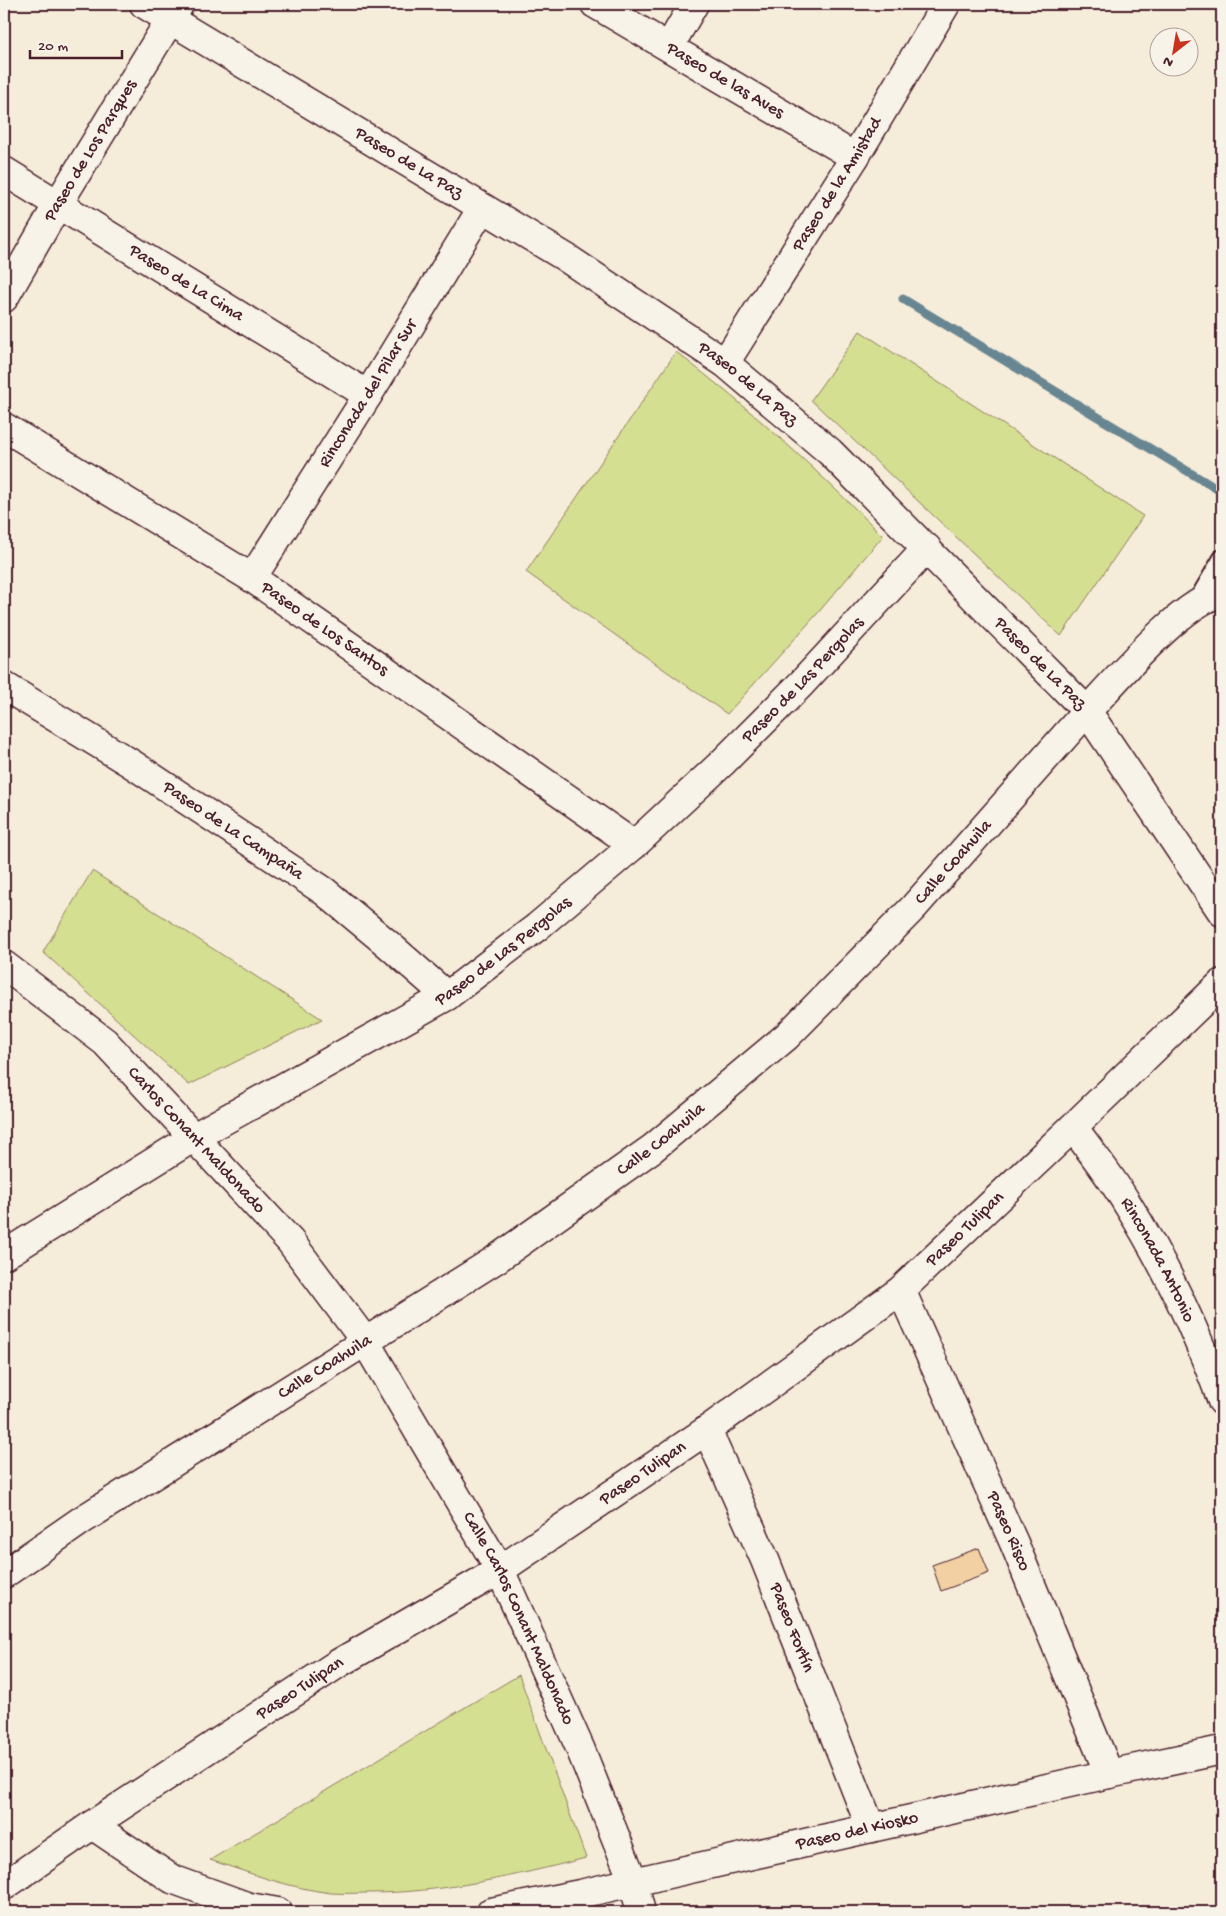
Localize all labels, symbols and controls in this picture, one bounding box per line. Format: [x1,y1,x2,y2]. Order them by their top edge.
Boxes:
scale bar [30,28,122,60]
north arrow [1148,28,1198,78]
street label: Paseo de las Aves [662,37,789,124]
text: 20 m [38,38,68,56]
text: N [1160,51,1177,71]
street label: Paseo de Los Parques [39,75,142,226]
street label: Paseo de la Amistad [787,112,887,256]
street label: Paseo de La Paz [350,122,468,204]
street label: Paseo de La Cima [124,239,248,327]
street label: Rinconada del Pilar Sur [314,314,423,471]
street label: Paseo de La Paz [693,337,803,431]
street label: Paseo de Los Santos [256,576,394,681]
street label: Paseo de Las Pergolas [737,612,869,748]
street label: Paseo de La Paz [989,612,1091,715]
street label: Paseo de La Campaña [158,776,308,885]
street label: Calle Coahuila [910,815,997,909]
street label: Paseo de Las Pergolas [431,891,577,1011]
street label: Carlos Conant Maldonado [123,1062,270,1218]
street label: Calle Coahuila [613,1098,710,1181]
street label: Paseo Tulipan [921,1187,1009,1272]
street label: Rinconada Antonio [1116,1194,1199,1326]
street label: Calle Coahuila [274,1329,376,1404]
street label: Paseo Tulipan [595,1436,691,1511]
street label: Paseo Risco [981,1487,1035,1574]
street label: Calle Carlos Conant Maldonado [458,1508,579,1728]
street label: Paseo Fortín [764,1579,819,1676]
street label: Paseo Tulipan [252,1652,348,1725]
street label: Paseo del Kiosko [793,1807,920,1855]

